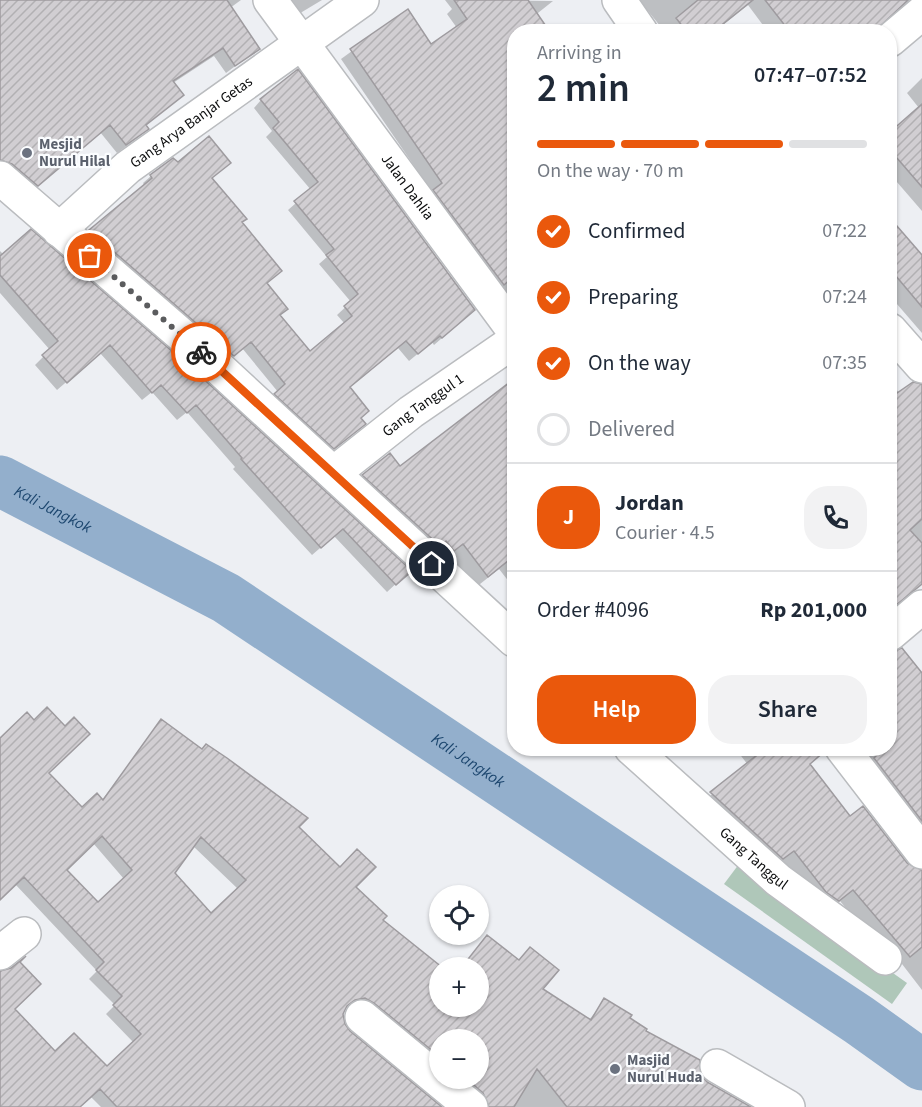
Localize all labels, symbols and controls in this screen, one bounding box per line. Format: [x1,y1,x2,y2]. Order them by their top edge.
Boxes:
text: Arriving in [537,39,622,67]
text: 07:47–07:52 [754,59,867,91]
text: 2 min [537,61,630,117]
street label: Gang Arya Banjar Getas [126,71,257,173]
place label: Mesjid Nurul Hilal [39,134,111,172]
marker: Mesjid Nurul Hilal [20,146,34,160]
street label: Jalan Dahlia [376,150,439,224]
text: On the way · 70 m [537,157,684,185]
icon: check [537,215,570,248]
text: Confirmed [588,215,685,247]
text: 07:22 [822,217,867,245]
pin [64,230,115,281]
icon: bag [73,239,106,272]
icon: check [537,281,570,314]
text: Preparing [588,281,678,313]
text: 07:24 [822,283,867,311]
courier [171,322,231,382]
icon: bike [185,336,218,369]
icon: check [537,347,570,380]
text: On the way [588,347,691,379]
text: 07:35 [822,349,867,377]
street label: Gang Tanggul 1 [378,369,468,442]
text: Delivered [588,413,675,445]
water label: Kali Jangkok [10,480,96,539]
button: phone [804,486,867,549]
text: Jordan [615,487,684,519]
text: J [563,501,574,533]
text: Courier · 4.5 [615,519,715,547]
pin [406,538,457,589]
icon: home [415,547,448,580]
text: Order #4096 [537,594,649,626]
text: Rp 201,000 [760,594,867,626]
button: Help [537,675,696,744]
button: Share [708,675,867,744]
water label: Kali Jangkok [427,728,509,793]
street label: Gang Tanggul [715,822,792,895]
map controls [429,885,489,1089]
button: locate [429,885,489,945]
button: + [429,957,489,1017]
button: − [429,1029,489,1089]
place label: Masjid Nurul Huda [627,1050,703,1088]
marker: Masjid Nurul Huda [608,1062,622,1076]

